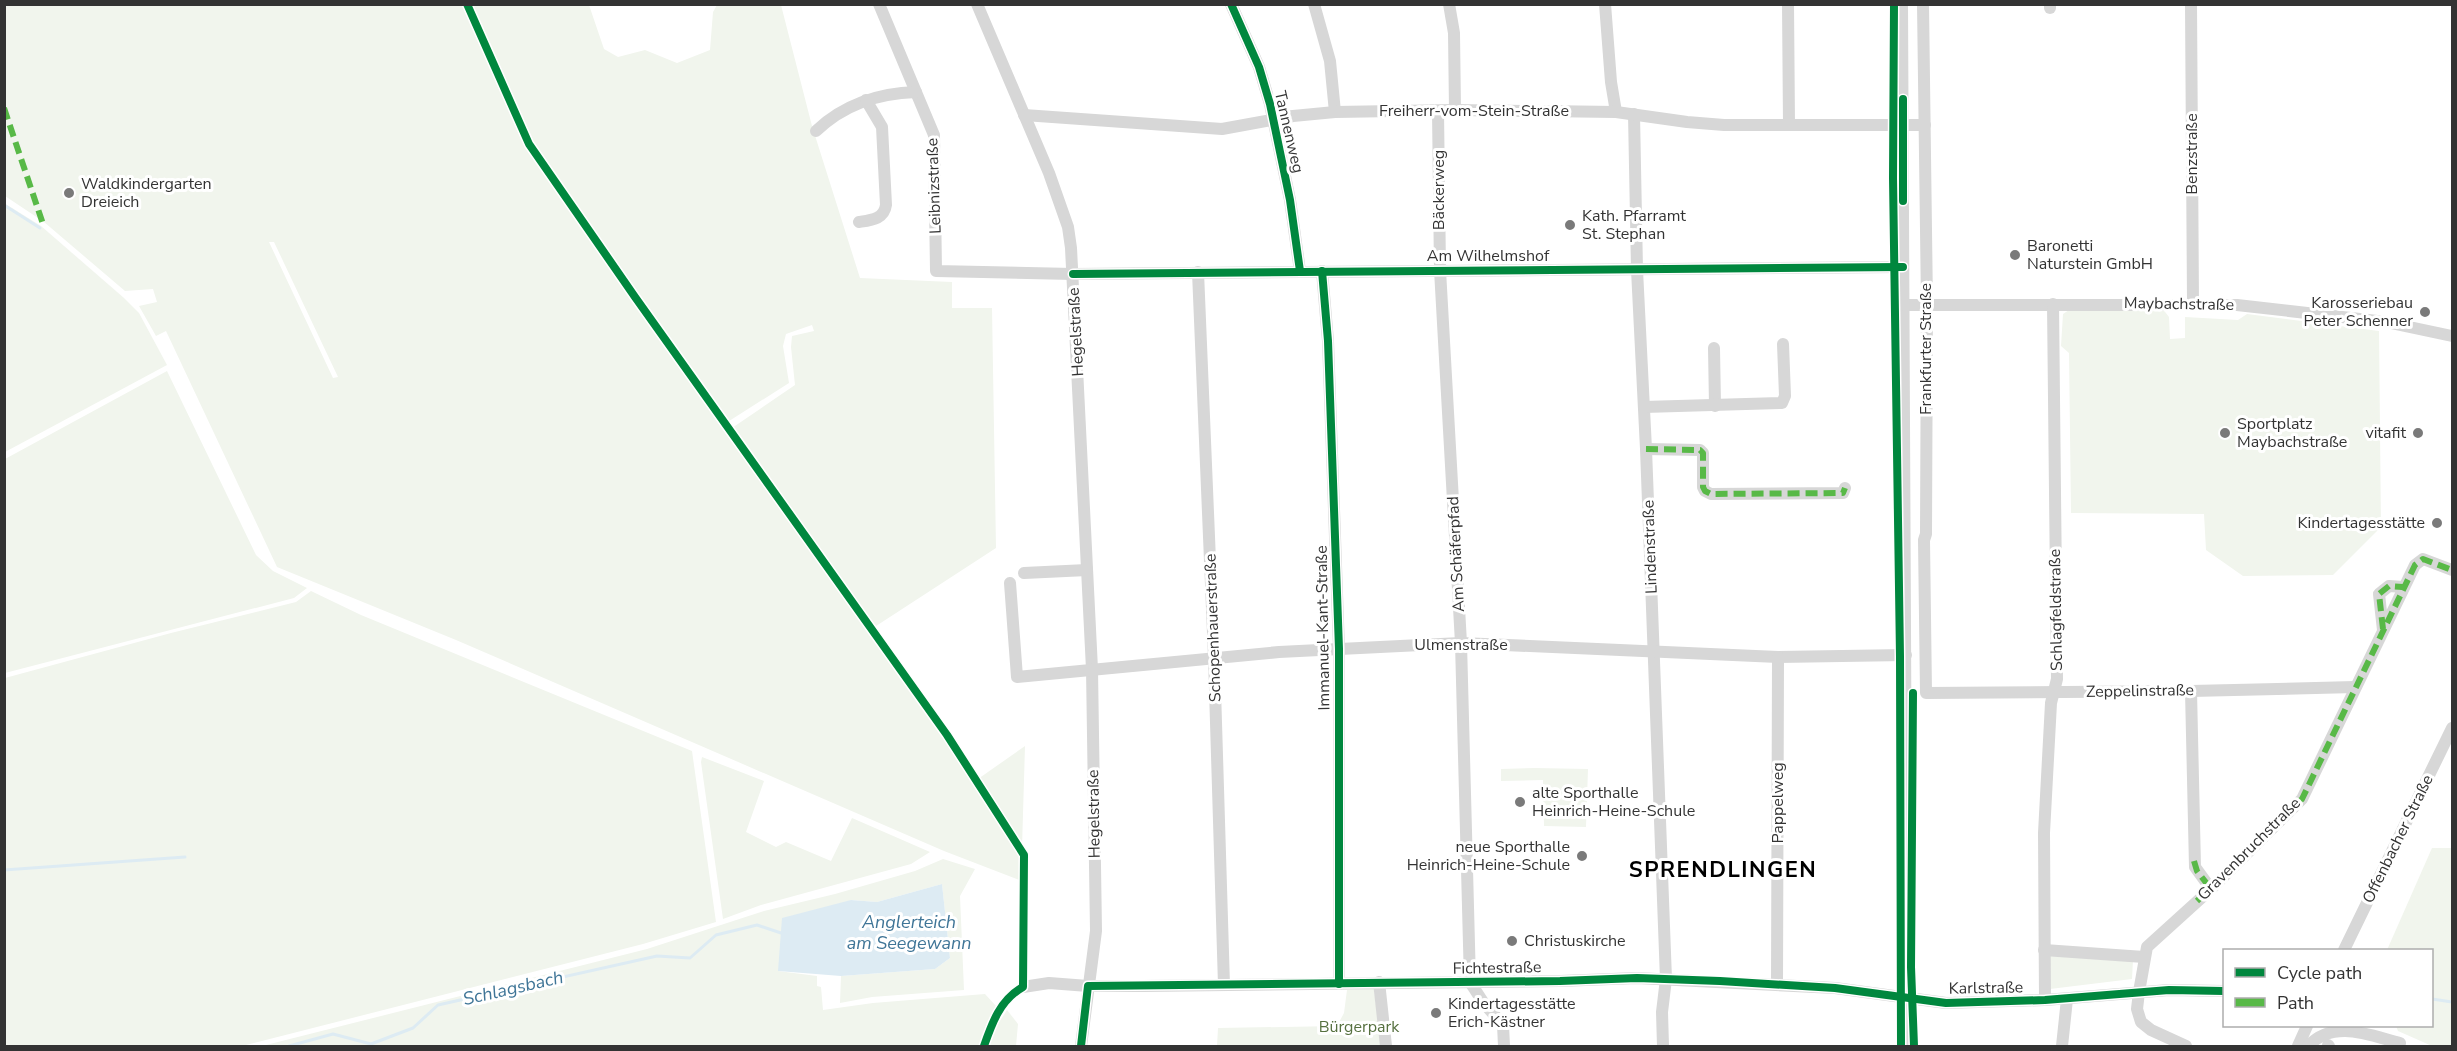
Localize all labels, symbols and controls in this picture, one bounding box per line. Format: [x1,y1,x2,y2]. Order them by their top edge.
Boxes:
street label: Tannenweg [1269,89,1309,175]
street label: Freiherr-vom-Stein-Straße [1379,100,1569,122]
street label: Benzstraße [2181,113,2203,195]
street label: Leibnizstraße [921,138,947,234]
street label: Bäckerweg [1428,150,1450,230]
place label: Waldkindergarten Dreieich [81,173,212,213]
marker: Waldkindergarten Dreieich [62,186,76,200]
place label: Kath. Pfarramt St. Stephan [1582,205,1686,245]
marker: Kath. Pfarramt St. Stephan [1563,218,1577,232]
place label: Baronetti Naturstein GmbH [2027,235,2153,275]
street label: Am Wilhelmshof [1427,245,1550,267]
marker: Baronetti Naturstein GmbH [2008,248,2022,262]
street label: Frankfurter Straße [1915,283,1937,415]
street label: Hegelstraße [1063,287,1089,377]
street label: Maybachstraße [2124,292,2234,316]
place label: Karosseriebau Peter Schenner [2304,292,2413,332]
marker: Karosseriebau Peter Schenner [2418,305,2432,319]
place label: Sportplatz Maybachstraße [2237,413,2347,453]
place label: vitafit [2365,422,2406,444]
marker: Sportplatz Maybachstraße [2218,426,2232,440]
marker: vitafit [2411,426,2425,440]
street label: Am Schäferpfad [1442,496,1470,612]
street label: Lindenstraße [1637,500,1663,594]
place label: Kindertagesstätte [2297,512,2425,534]
marker: Kindertagesstätte [2430,516,2444,530]
street label: Immanuel-Kant-Straße [1311,545,1335,711]
street label: Schlagfeldstraße [2044,549,2068,671]
street label: Schopenhauerstraße [1199,553,1227,703]
street label: Ulmenstraße [1414,634,1508,656]
street label: Zeppelinstraße [2086,679,2194,703]
street label: Pappelweg [1767,762,1789,844]
street label: Hegelstraße [1082,769,1106,859]
street label: Offenbacher Straße [2357,771,2439,907]
place label: alte Sporthalle Heinrich-Heine-Schule [1532,782,1695,822]
street label: Gravenbruchstraße [2193,793,2305,905]
marker: alte Sporthalle Heinrich-Heine-Schule [1513,795,1527,809]
place label: neue Sporthalle Heinrich-Heine-Schule [1407,836,1570,876]
marker: neue Sporthalle Heinrich-Heine-Schule [1575,849,1589,863]
district label: SPRENDLINGEN [1629,855,1817,885]
water label: Anglerteich am Seegewann [847,910,971,955]
place label: Christuskirche [1524,930,1626,952]
marker: Christuskirche [1505,934,1519,948]
legend [2223,949,2433,1027]
street label: Fichtestraße [1452,956,1542,980]
text: Cycle path [2277,961,2362,985]
water label: Schlagsbach [460,965,566,1011]
street label: Karlstraße [1949,976,2023,1000]
text: Path [2277,991,2314,1015]
place label: Kindertagesstätte Erich-Kästner [1448,993,1576,1033]
marker: Kindertagesstätte Erich-Kästner [1429,1006,1443,1020]
park label: Bürgerpark [1319,1016,1400,1038]

